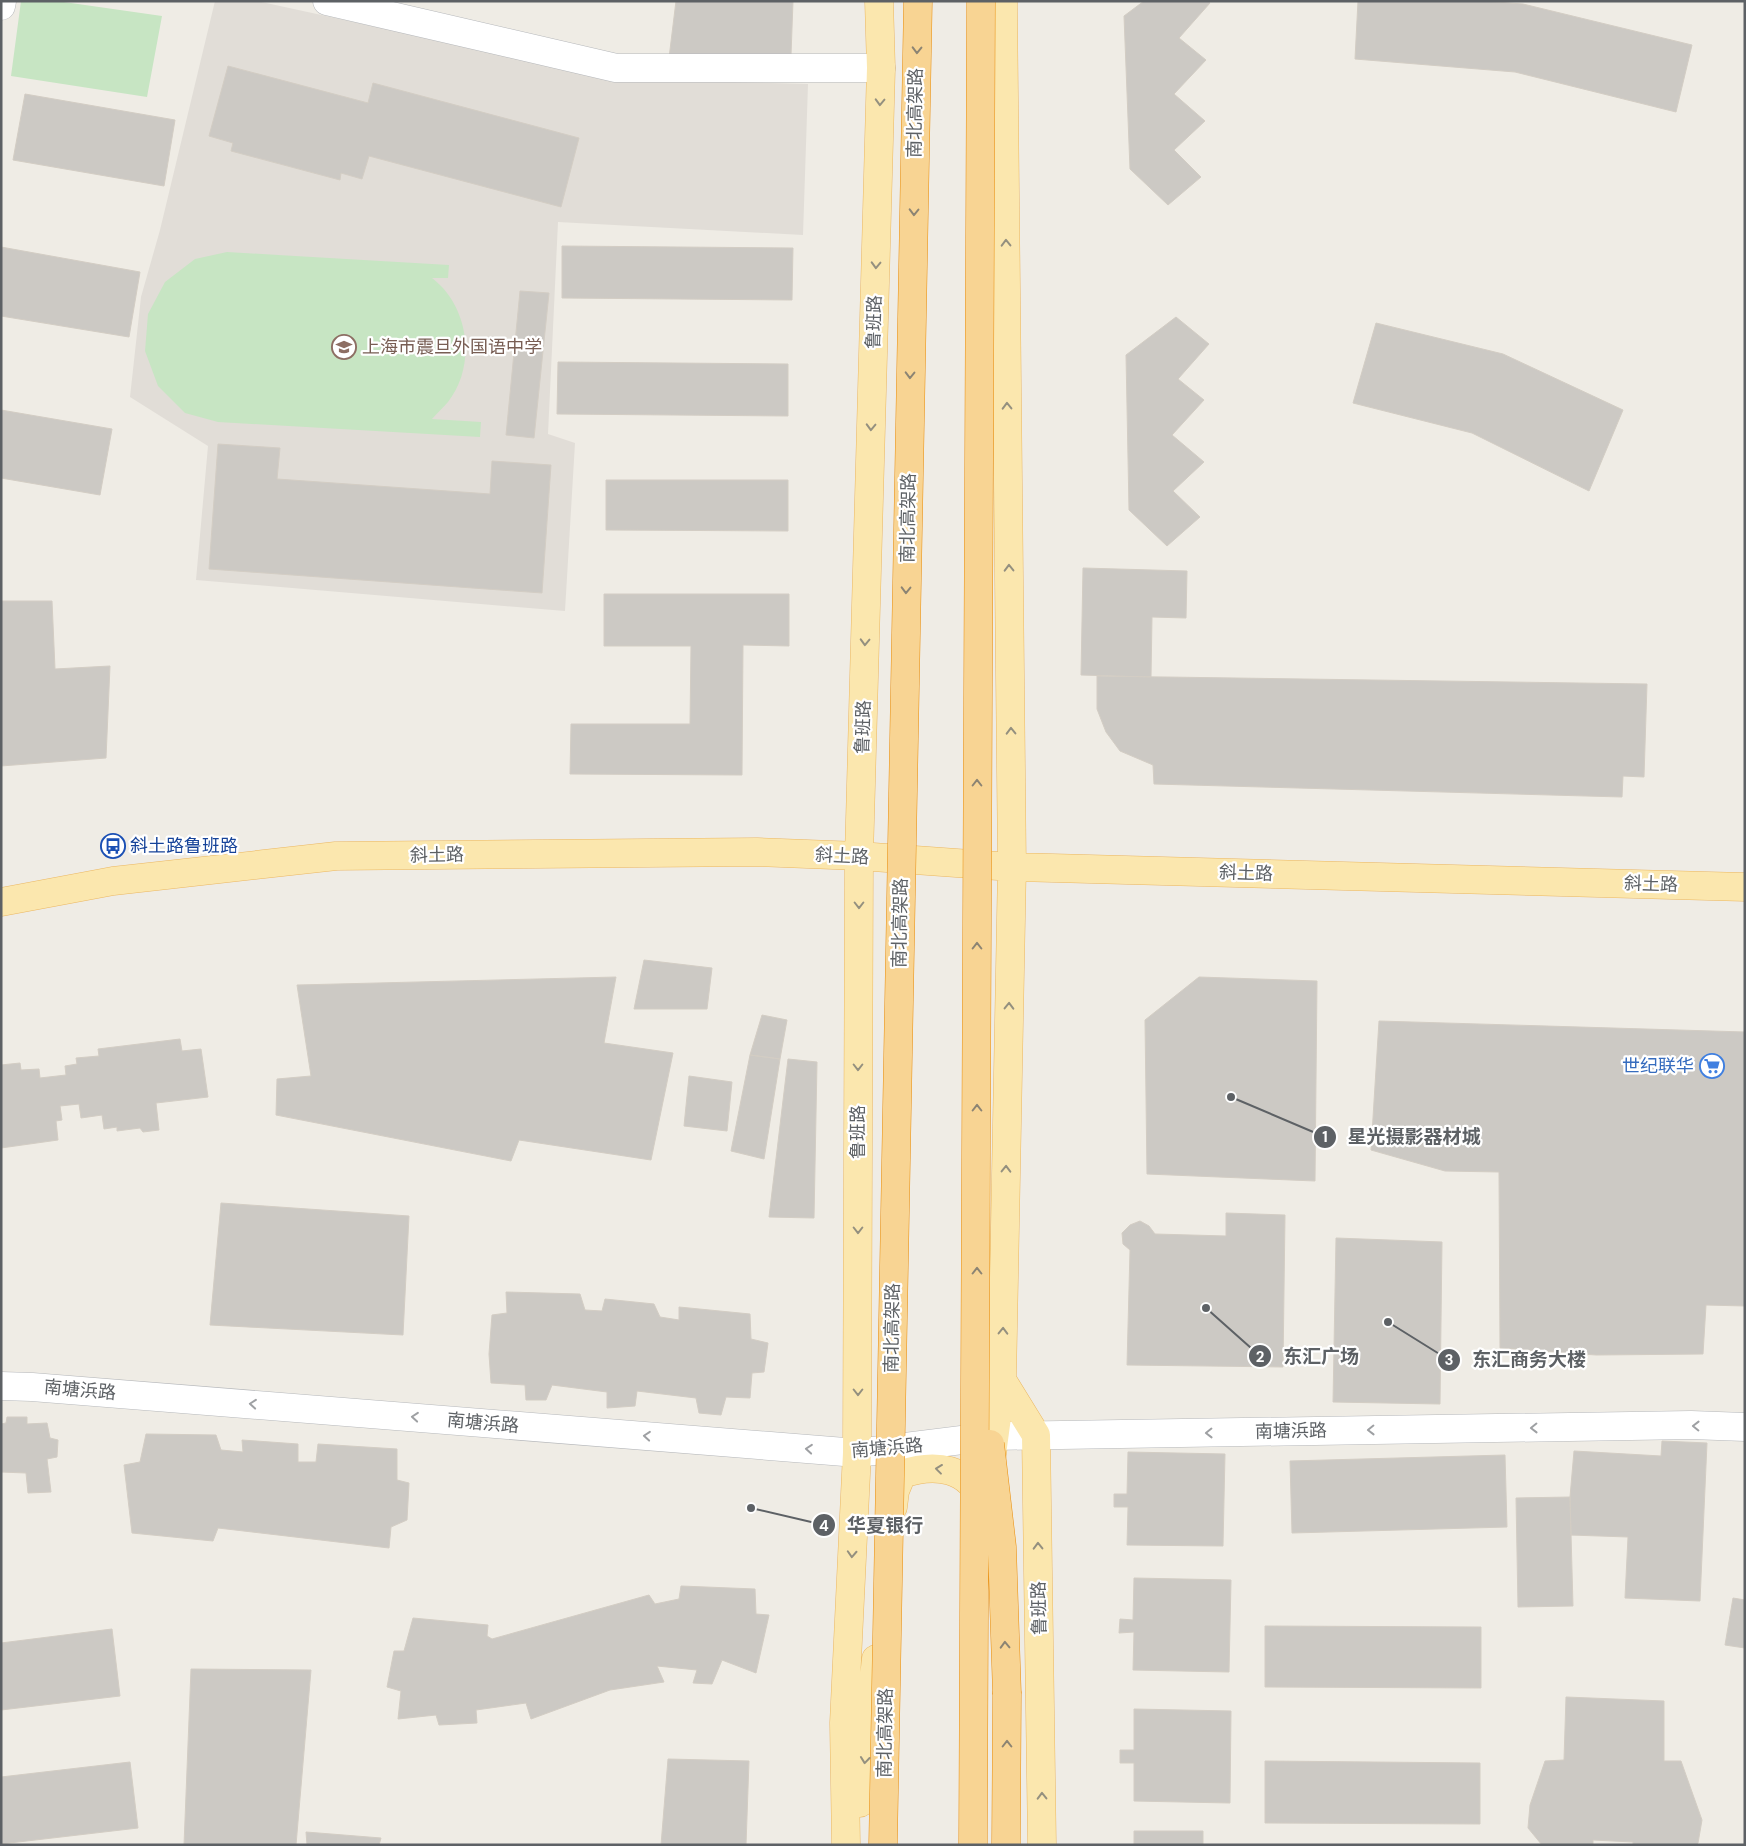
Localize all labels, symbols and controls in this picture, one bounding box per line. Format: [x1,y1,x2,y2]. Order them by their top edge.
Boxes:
one-way arrow [911,46,922,54]
street label: 南北高架路 [902,68,928,158]
one-way arrow [875,99,886,107]
one-way arrow [908,209,919,217]
one-way arrow [1001,239,1011,246]
one-way arrow [871,262,881,269]
street label: 鲁班路 [861,295,887,349]
school or university icon: 上海市震旦外国语中学 [331,334,357,360]
place label: 上海市震旦外国语中学 [362,335,542,359]
one-way arrow [905,371,916,379]
one-way arrow [1002,401,1012,409]
one-way arrow [866,424,876,432]
street label: 南北高架路 [895,473,921,563]
one-way arrow [1004,564,1014,572]
one-way arrow [901,586,912,594]
one-way arrow [860,638,870,646]
street label: 鲁班路 [850,700,876,754]
one-way arrow [1005,726,1016,734]
one-way arrow [972,779,982,787]
bus stop icon: 斜土路鲁班路 [100,833,126,859]
place label: 斜土路鲁班路 [130,834,238,858]
street label: 斜土路 [410,843,464,867]
street label: 斜土路 [814,843,870,869]
street label: 斜土路 [1219,860,1273,886]
street label: 斜土路 [1624,871,1678,897]
street label: 南北高架路 [887,878,913,968]
one-way arrow [854,901,864,909]
one-way arrow [972,942,982,950]
one-way arrow [1004,1002,1014,1010]
supermarket icon: 世纪联华 [1699,1053,1725,1079]
place label: 世纪联华 [1622,1054,1694,1078]
one-way arrow [853,1064,863,1071]
one-way arrow [972,1104,982,1112]
street label: 鲁班路 [846,1105,870,1159]
callout: 星光摄影器材城 [1313,1120,1491,1154]
text: 星光摄影器材城 [1347,1124,1481,1149]
text: 1 [1322,1127,1328,1147]
one-way arrow [1001,1165,1011,1172]
one-way arrow [853,1226,863,1234]
one-way arrow [971,1267,982,1275]
street label: 南北高架路 [879,1283,905,1373]
one-way arrow [998,1327,1008,1334]
callout: 东汇广场 [1248,1339,1369,1373]
callout: 东汇商务大楼 [1437,1343,1596,1377]
text: 东汇广场 [1283,1344,1359,1369]
text: 2 [1256,1347,1265,1367]
text: 东汇商务大楼 [1472,1347,1586,1372]
text: 3 [1444,1350,1454,1370]
street label: 南塘浜路 [43,1375,117,1405]
one-way arrow [853,1388,863,1396]
one-way arrow [249,1399,257,1410]
street label: 南塘浜路 [446,1408,520,1438]
one-way arrow [411,1412,419,1423]
street label: 南塘浜路 [1255,1418,1327,1444]
one-way arrow [1692,1421,1700,1431]
one-way arrow [1529,1423,1537,1433]
one-way arrow [1367,1425,1374,1435]
one-way arrow [1204,1427,1212,1438]
one-way arrow [643,1430,651,1441]
street label: 南塘浜路 [850,1433,924,1463]
one-way arrow [805,1443,813,1454]
one-way arrow [934,1464,942,1475]
callout: 华夏银行 [812,1508,933,1542]
text: 华夏银行 [847,1513,923,1538]
text: 4 [819,1516,829,1536]
one-way arrow [1033,1542,1043,1550]
one-way arrow [847,1550,858,1558]
street label: 鲁班路 [1027,1581,1051,1635]
one-way arrow [1000,1641,1011,1649]
street label: 南北高架路 [872,1688,898,1778]
one-way arrow [1002,1739,1012,1747]
one-way arrow [860,1756,871,1764]
one-way arrow [1036,1792,1047,1800]

